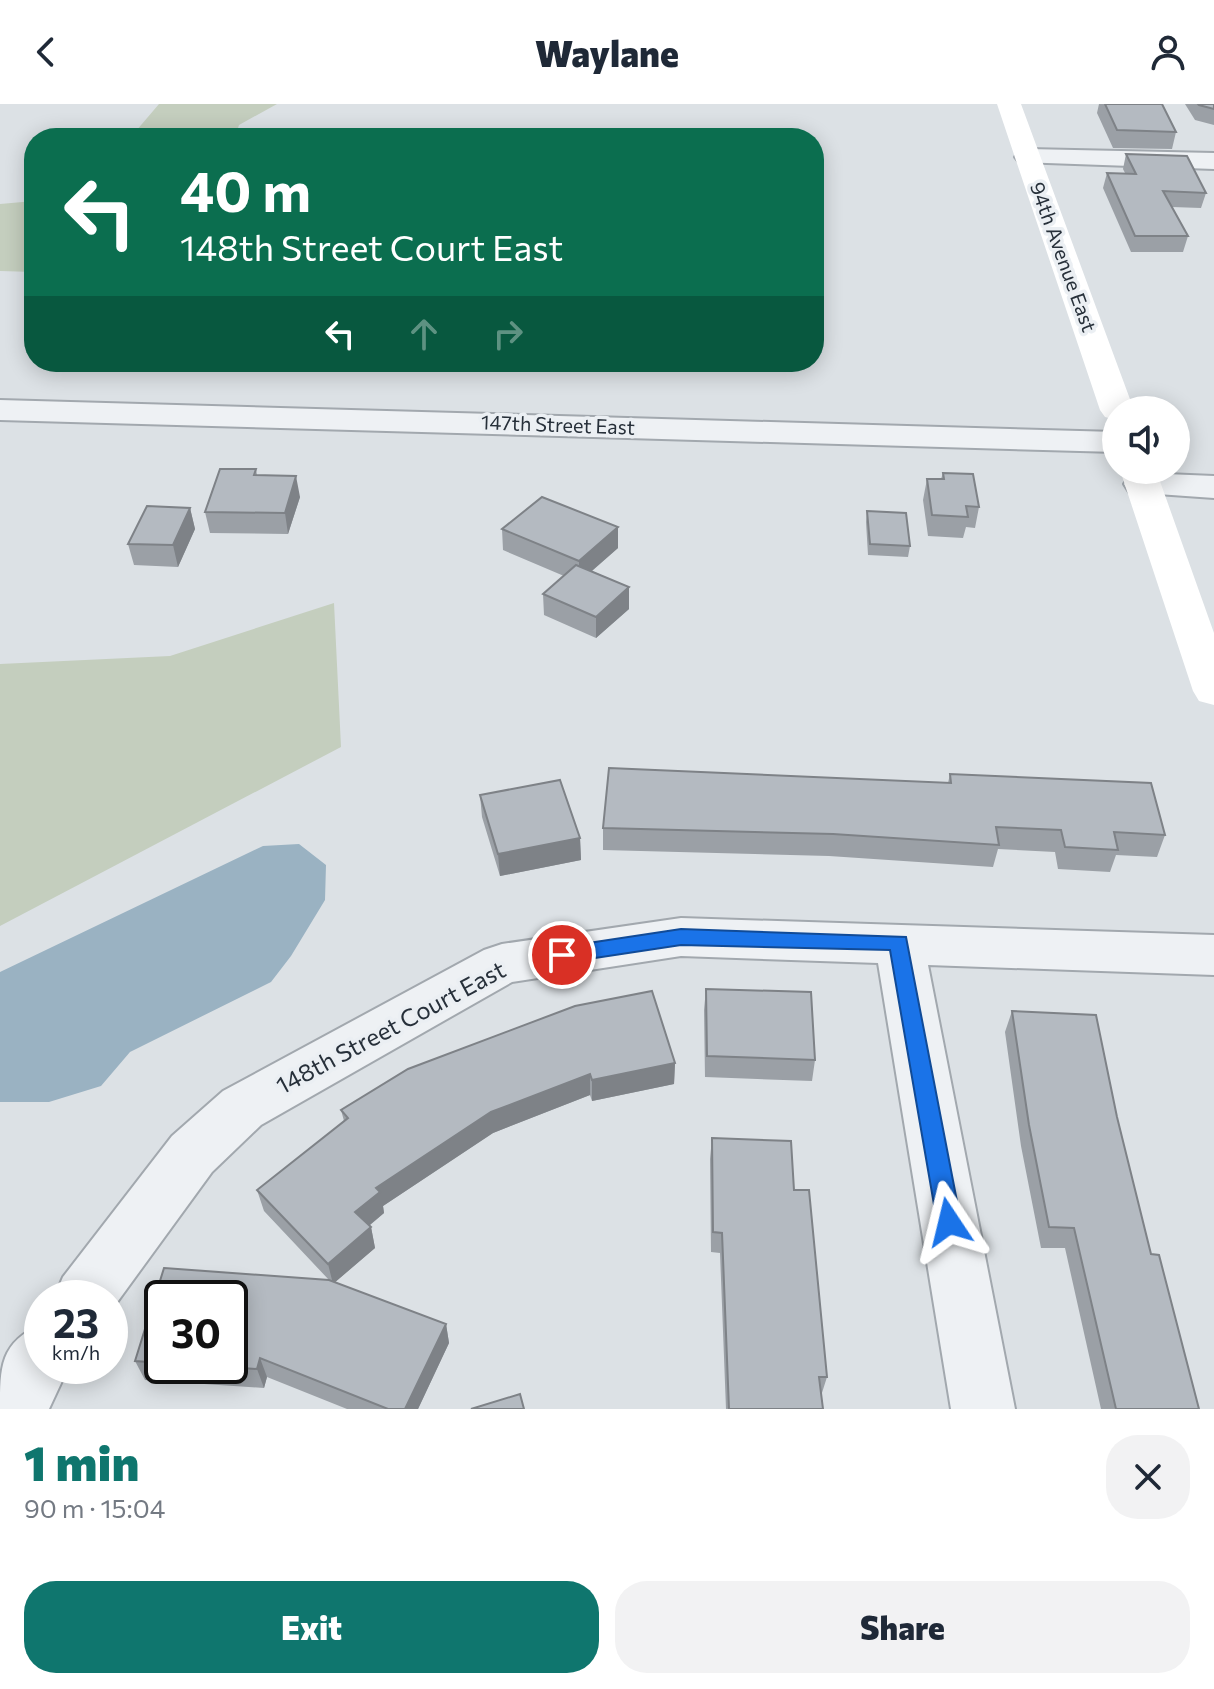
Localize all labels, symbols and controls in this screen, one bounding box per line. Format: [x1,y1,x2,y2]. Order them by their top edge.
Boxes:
icon: back [24,30,68,74]
text: Waylane [535,30,679,74]
icon: person [1146,30,1190,74]
text: 40 m [180,155,311,224]
icon: left [48,160,152,264]
street label: 94th Avenue East [1026,178,1102,335]
text: 148th Street Court East [180,224,563,268]
icon: left [318,312,362,356]
icon: ahead [402,312,446,356]
icon: right [486,312,530,356]
map controls [1102,396,1190,484]
button: sound [1102,396,1190,484]
street label: 147th Street East [481,409,635,439]
pin [528,921,596,989]
icon: arrive [540,933,584,977]
street label: 148th Street Court East [271,954,510,1099]
position arrow [907,1180,991,1264]
speed limit sign: 30 [144,1280,248,1384]
text: 23 [53,1297,99,1346]
text: km/h [52,1340,100,1364]
text: 1 min [24,1432,139,1491]
button: close [1106,1435,1190,1519]
text: 90 m · 15:04 [24,1492,165,1523]
button: Exit [24,1581,599,1673]
button: Share [615,1581,1190,1673]

